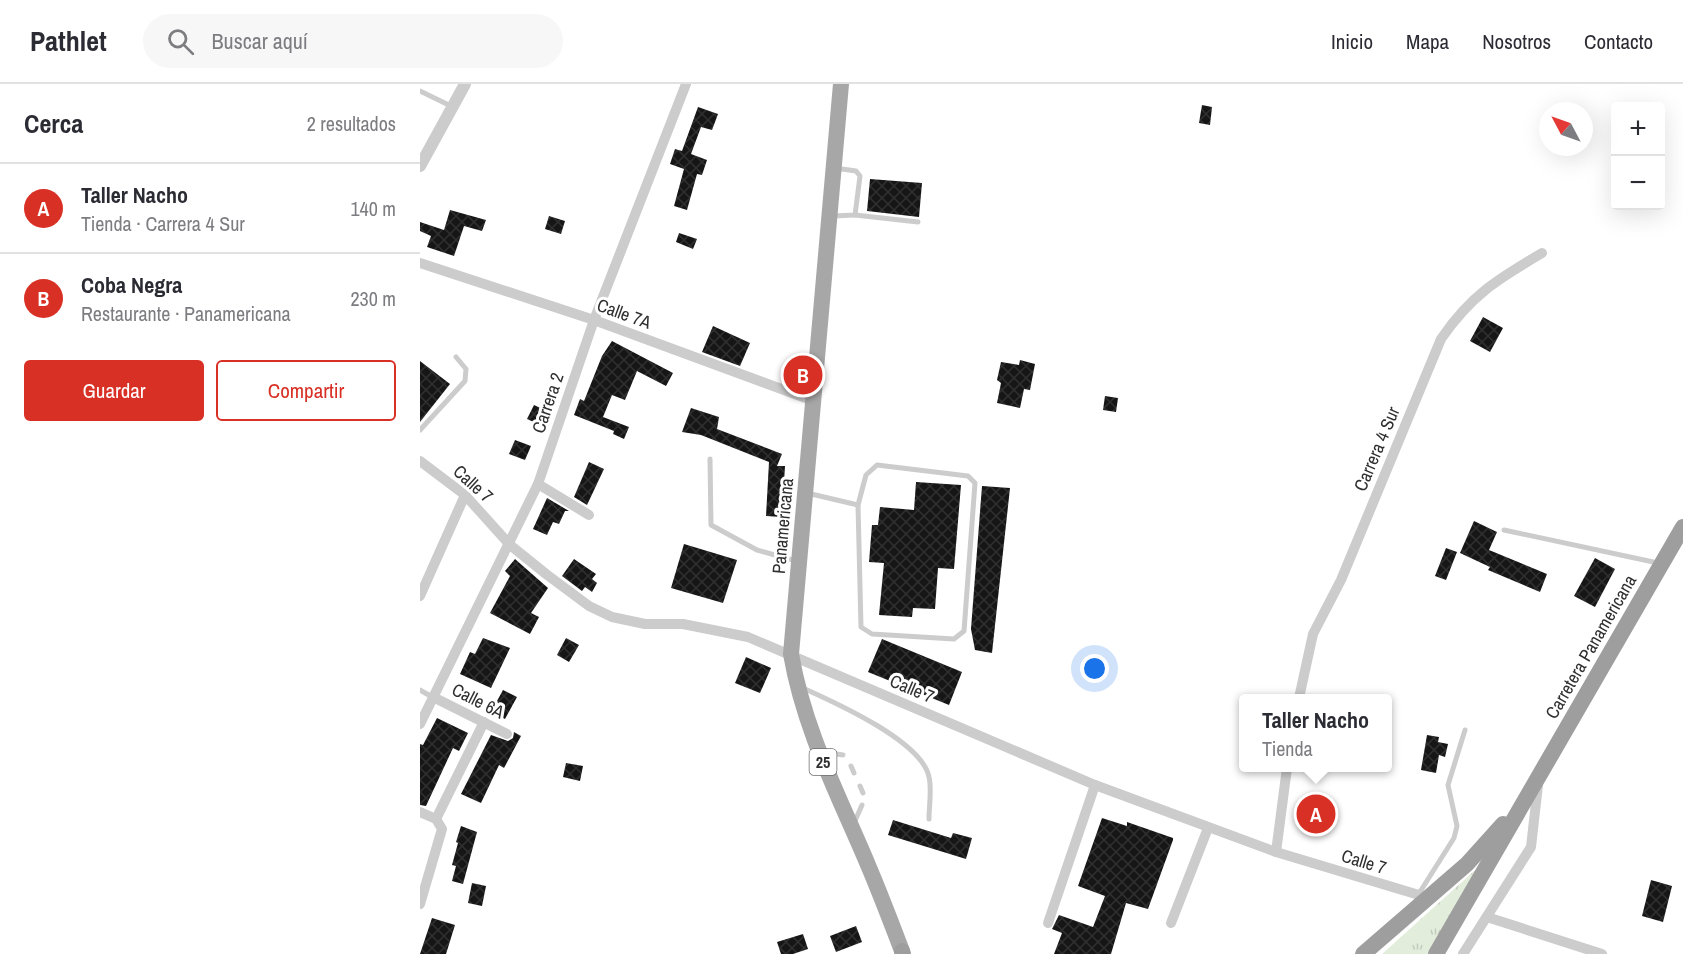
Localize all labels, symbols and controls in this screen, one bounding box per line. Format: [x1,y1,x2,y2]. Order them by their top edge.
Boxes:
search box [143,14,563,68]
text: Pathlet [30,22,107,60]
icon: search [164,25,197,58]
text: Buscar aquí [212,26,308,56]
text: Inicio [1331,27,1373,56]
text: Mapa [1406,27,1449,56]
text: Nosotros [1482,27,1551,56]
text: Contacto [1584,27,1653,56]
north arrow [1539,102,1593,156]
map controls [1611,102,1665,210]
button: + [1611,102,1665,156]
text: Cerca [24,106,83,141]
text: 2 resultados [307,110,396,137]
button: − [1611,156,1665,210]
text: Taller Nacho [81,180,188,210]
text: A [38,195,49,222]
text: 140 m [350,195,396,222]
text: Tienda · Carrera 4 Sur [81,210,245,237]
text: Coba Negra [81,270,182,300]
text: B [38,285,49,312]
text: 230 m [350,285,396,312]
street label: Calle 7A [594,292,655,335]
text: Restaurante · Panamericana [81,300,291,327]
pin: B [784,352,823,398]
button: Guardar [24,360,204,421]
button: Compartir [216,360,396,421]
street label: Carrera 2 [526,369,569,436]
street label: Carrera 4 Sur [1348,403,1406,495]
street label: Calle 7 [448,459,499,508]
street label: Panamericana [766,477,799,575]
street label: Carretera Panamericana [1539,570,1642,723]
your location [1080,654,1109,683]
street label: Calle 7 [886,668,938,709]
street label: Calle 6A [448,677,509,724]
popup [1239,694,1392,772]
text: Taller Nacho [1262,705,1369,735]
text: Tienda [1262,735,1313,762]
road number: 25 [810,749,836,775]
pin: A [1296,792,1336,836]
street label: Calle 7 [1339,843,1390,880]

